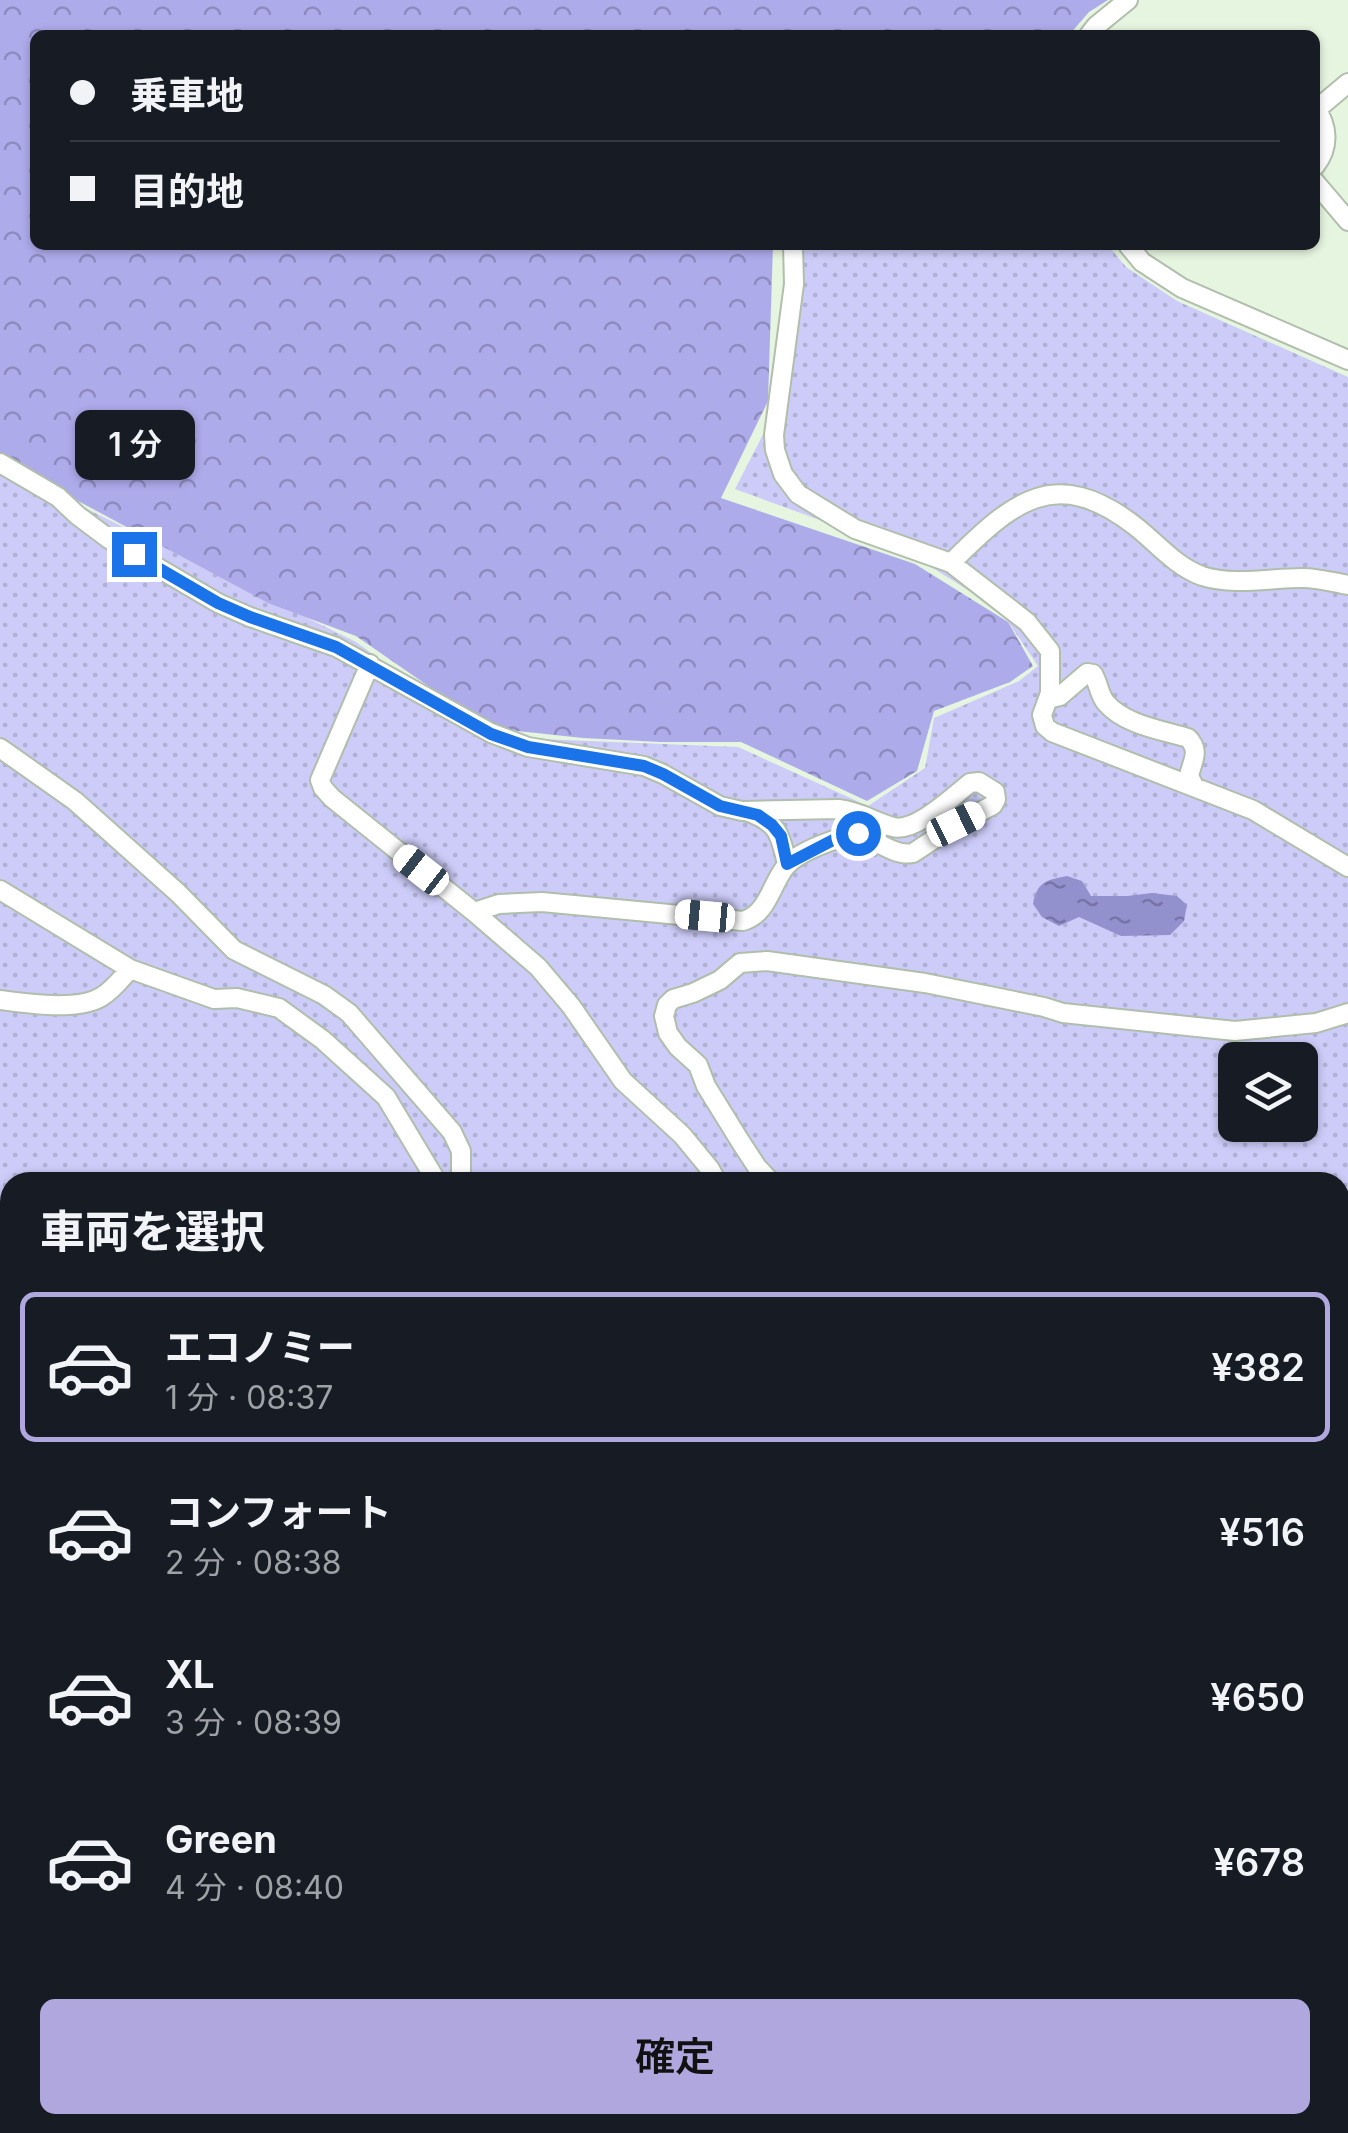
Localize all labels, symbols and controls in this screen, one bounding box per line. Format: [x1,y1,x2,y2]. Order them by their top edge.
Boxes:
text: 乗車地 [130,72,244,118]
text: 目的地 [130,168,244,214]
callout: 1 分 [74,409,194,479]
text: 1 分 [108,425,162,464]
route end [112,532,157,577]
car [922,797,990,851]
route start [836,811,881,856]
car [388,840,454,900]
car [674,898,736,934]
map controls [1218,1042,1318,1142]
button: layers [1218,1042,1318,1142]
text: 車両を選択 [40,1204,265,1259]
icon: car [45,1322,135,1412]
text: エコノミー [165,1324,355,1370]
text: ¥382 [1211,1344,1305,1390]
text: 1 分 · 08:37 [165,1378,333,1417]
icon: car [45,1487,135,1577]
text: コンフォート [165,1489,392,1535]
text: ¥516 [1219,1509,1305,1555]
text: 2 分 · 08:38 [165,1543,342,1582]
text: XL [165,1651,215,1697]
icon: car [45,1652,135,1742]
text: ¥650 [1210,1674,1305,1720]
text: 3 分 · 08:39 [165,1703,342,1742]
text: Green [165,1816,277,1862]
icon: car [45,1817,135,1907]
text: ¥678 [1214,1839,1305,1885]
text: 4 分 · 08:40 [165,1868,344,1907]
button: 確定 [40,1999,1310,2114]

